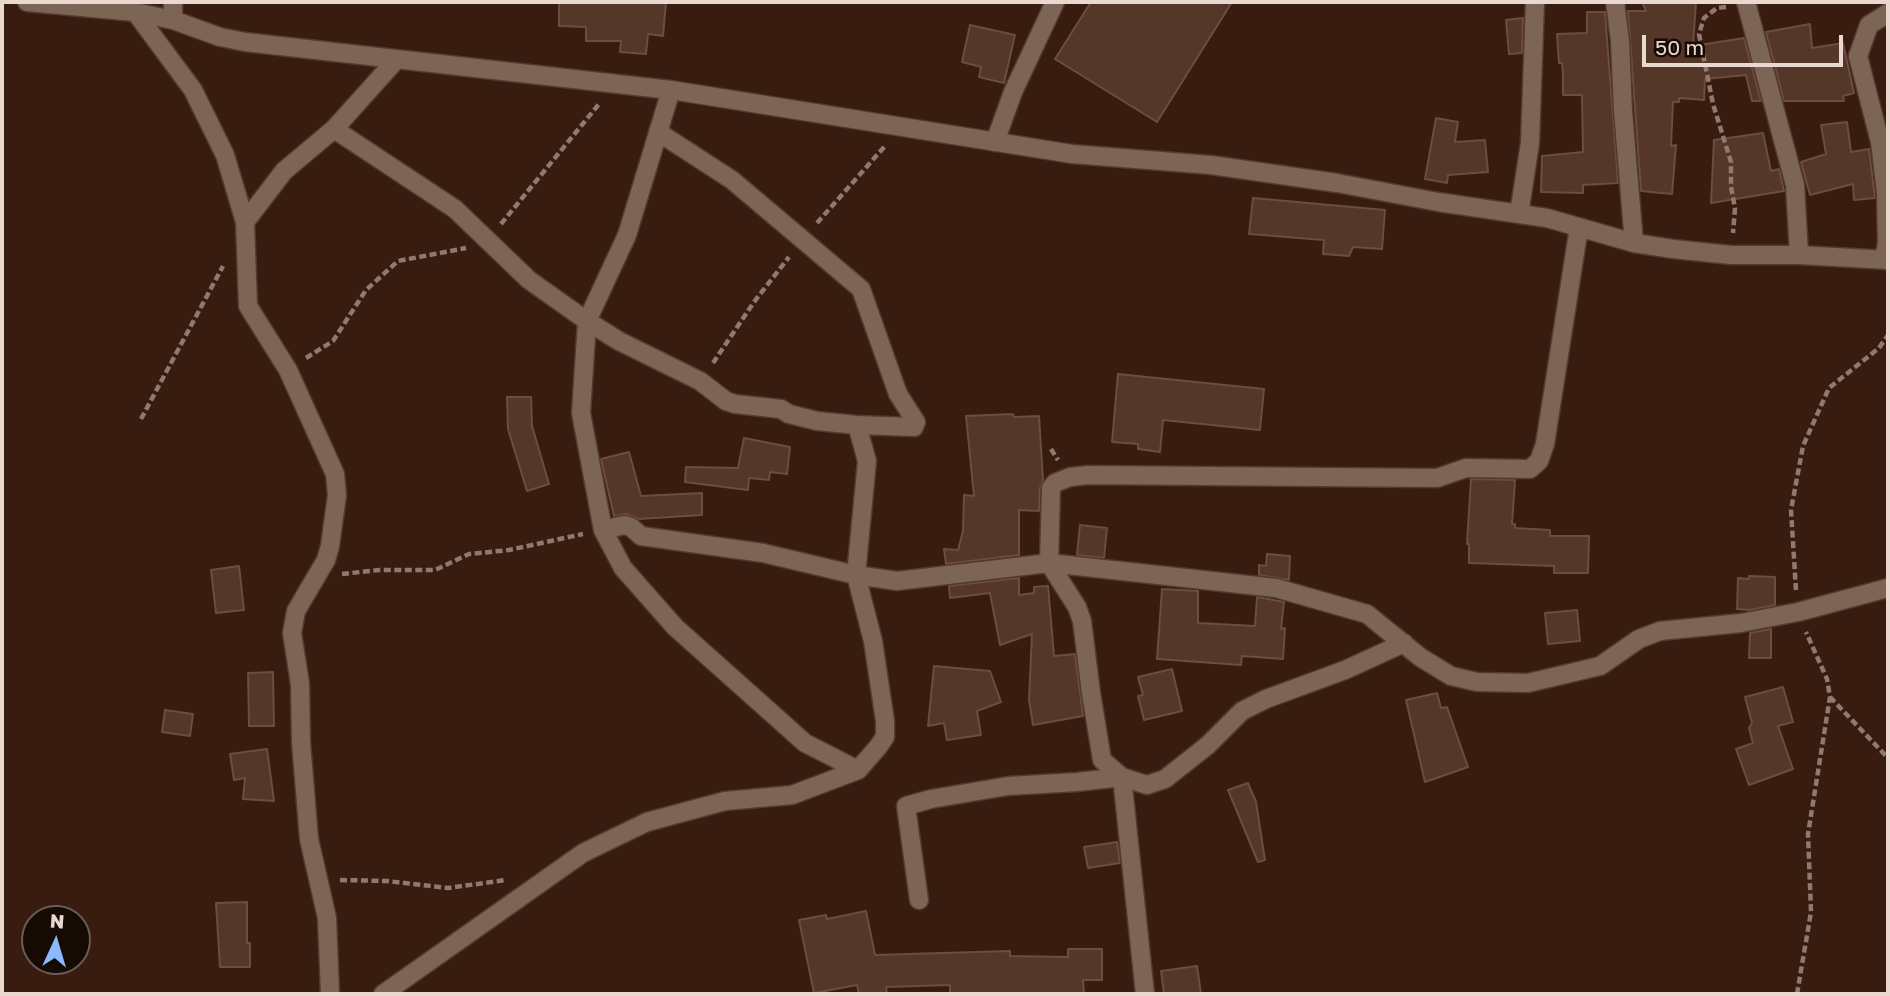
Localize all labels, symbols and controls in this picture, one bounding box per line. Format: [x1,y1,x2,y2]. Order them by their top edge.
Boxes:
scale bar [1645,21,1846,65]
text: 50 m [1655,34,1704,60]
north arrow [21,905,91,975]
text: N [49,909,65,933]

